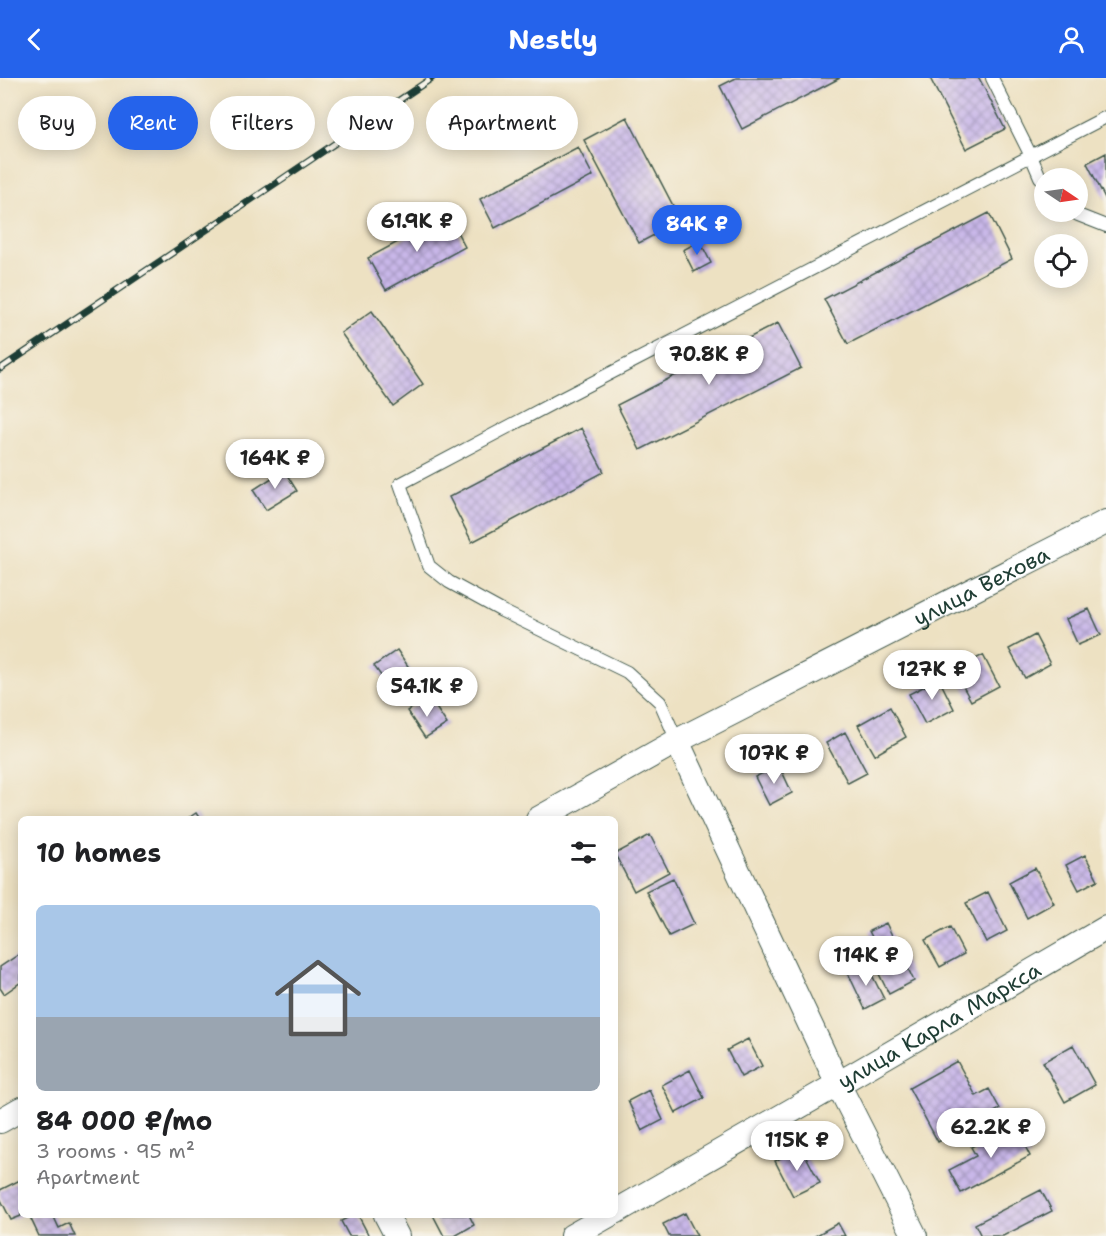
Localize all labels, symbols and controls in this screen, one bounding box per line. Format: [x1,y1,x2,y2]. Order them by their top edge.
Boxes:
text: Nestly [508,21,598,58]
icon: back [18,23,51,56]
icon: person [1055,23,1088,56]
chip: Buy [18,96,96,150]
chip: Rent [108,96,198,150]
chip: Filters [210,96,315,150]
chip: New [327,96,414,150]
chip: Apartment [426,96,578,150]
north arrow [1034,168,1088,222]
map controls [1034,168,1088,288]
pin: 61.9K ₽ [362,202,472,253]
pin: 84K ₽ [655,205,739,256]
text: 61.9K ₽ [381,208,453,234]
text: 84K ₽ [666,211,728,237]
button: locate [1034,234,1088,288]
pin: 70.8K ₽ [654,335,764,386]
text: 70.8K ₽ [669,341,749,367]
pin: 164K ₽ [226,439,324,490]
text: 164K ₽ [239,445,311,471]
street label: улица Вехова [908,539,1055,632]
pin: 127K ₽ [883,650,981,701]
text: 127K ₽ [897,656,967,682]
pin: 54.1K ₽ [372,667,482,718]
text: 54.1K ₽ [391,673,463,699]
pin: 107K ₽ [725,734,823,785]
text: 107K ₽ [739,740,809,766]
text: 10 homes [36,835,161,870]
icon: filters [567,836,600,869]
pin: 114K ₽ [817,936,915,987]
text: 114K ₽ [833,942,899,968]
icon: home [264,944,372,1052]
street label: улица Карла Маркса [832,955,1046,1096]
text: 84 000 ₽/mo [36,1103,213,1138]
pin: 62.2K ₽ [936,1108,1046,1159]
text: 62.2K ₽ [950,1114,1032,1140]
pin: 115K ₽ [748,1121,846,1172]
text: 115K ₽ [765,1127,829,1153]
text: 3 rooms · 95 m² [36,1138,195,1164]
text: Apartment [36,1164,140,1190]

